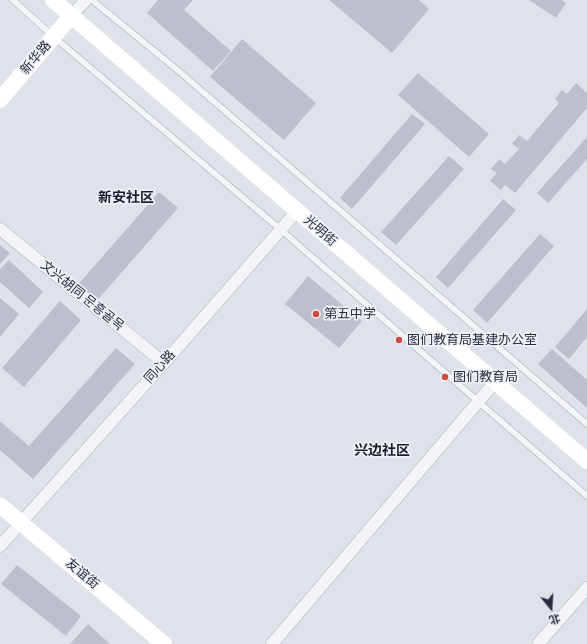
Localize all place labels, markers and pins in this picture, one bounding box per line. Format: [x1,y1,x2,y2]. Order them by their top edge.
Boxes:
place label: 第五中学 [324,306,376,322]
marker: 第五中学 [311,309,321,319]
place label: 图们教育局基建办公室 [407,332,537,348]
marker: 图们教育局基建办公室 [394,335,404,345]
place label: 图们教育局 [453,369,518,385]
marker: 图们教育局 [440,372,450,382]

